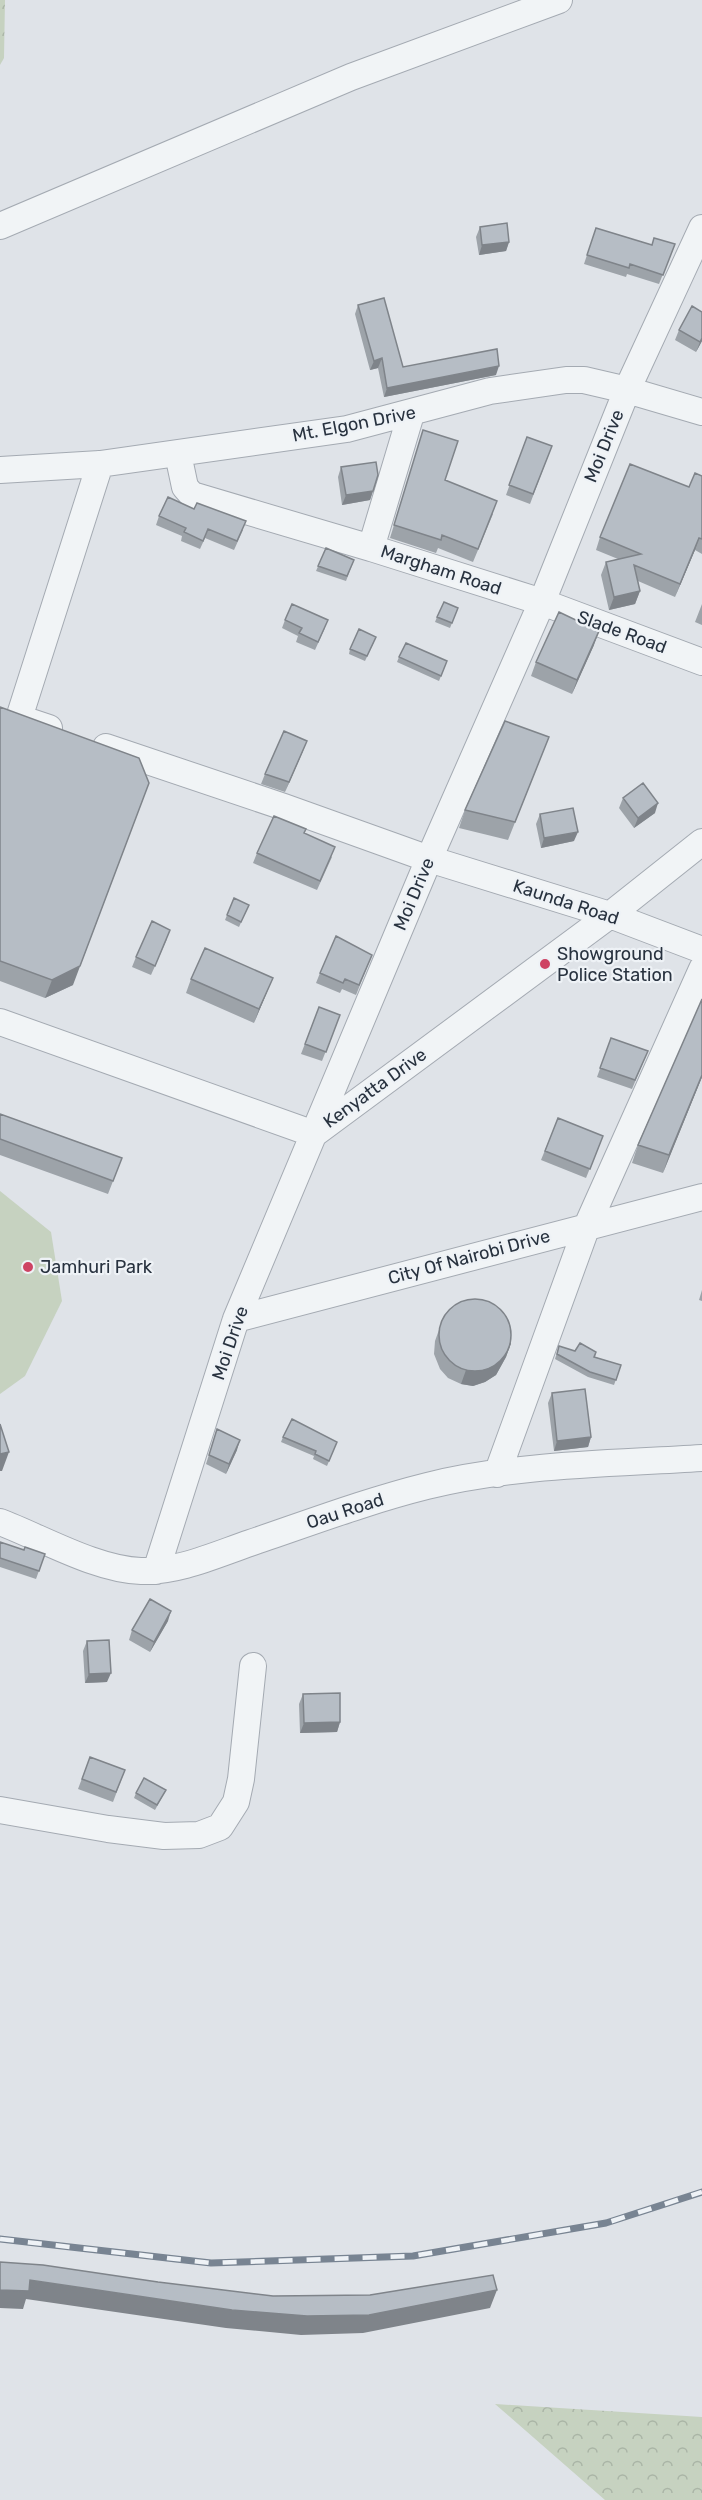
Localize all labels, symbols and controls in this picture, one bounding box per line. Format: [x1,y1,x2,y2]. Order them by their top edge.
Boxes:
street label: Mt. Elgon Drive [290,401,418,447]
street label: Moi Drive [579,406,629,486]
street label: Margham Road [378,540,504,600]
street label: Slade Road [574,606,670,658]
street label: Moi Drive [389,854,439,934]
street label: Kaunda Road [510,875,622,929]
place label: Showground Police Station [557,943,673,986]
marker: Showground Police Station [538,957,552,971]
street label: Kenyatta Drive [319,1043,431,1133]
street label: City Of Nairobi Drive [386,1225,552,1289]
place label: Jamhuri Park [40,1256,153,1278]
marker: Jamhuri Park [21,1260,35,1274]
street label: Moi Drive [207,1303,253,1383]
street label: Oau Road [304,1488,386,1534]

